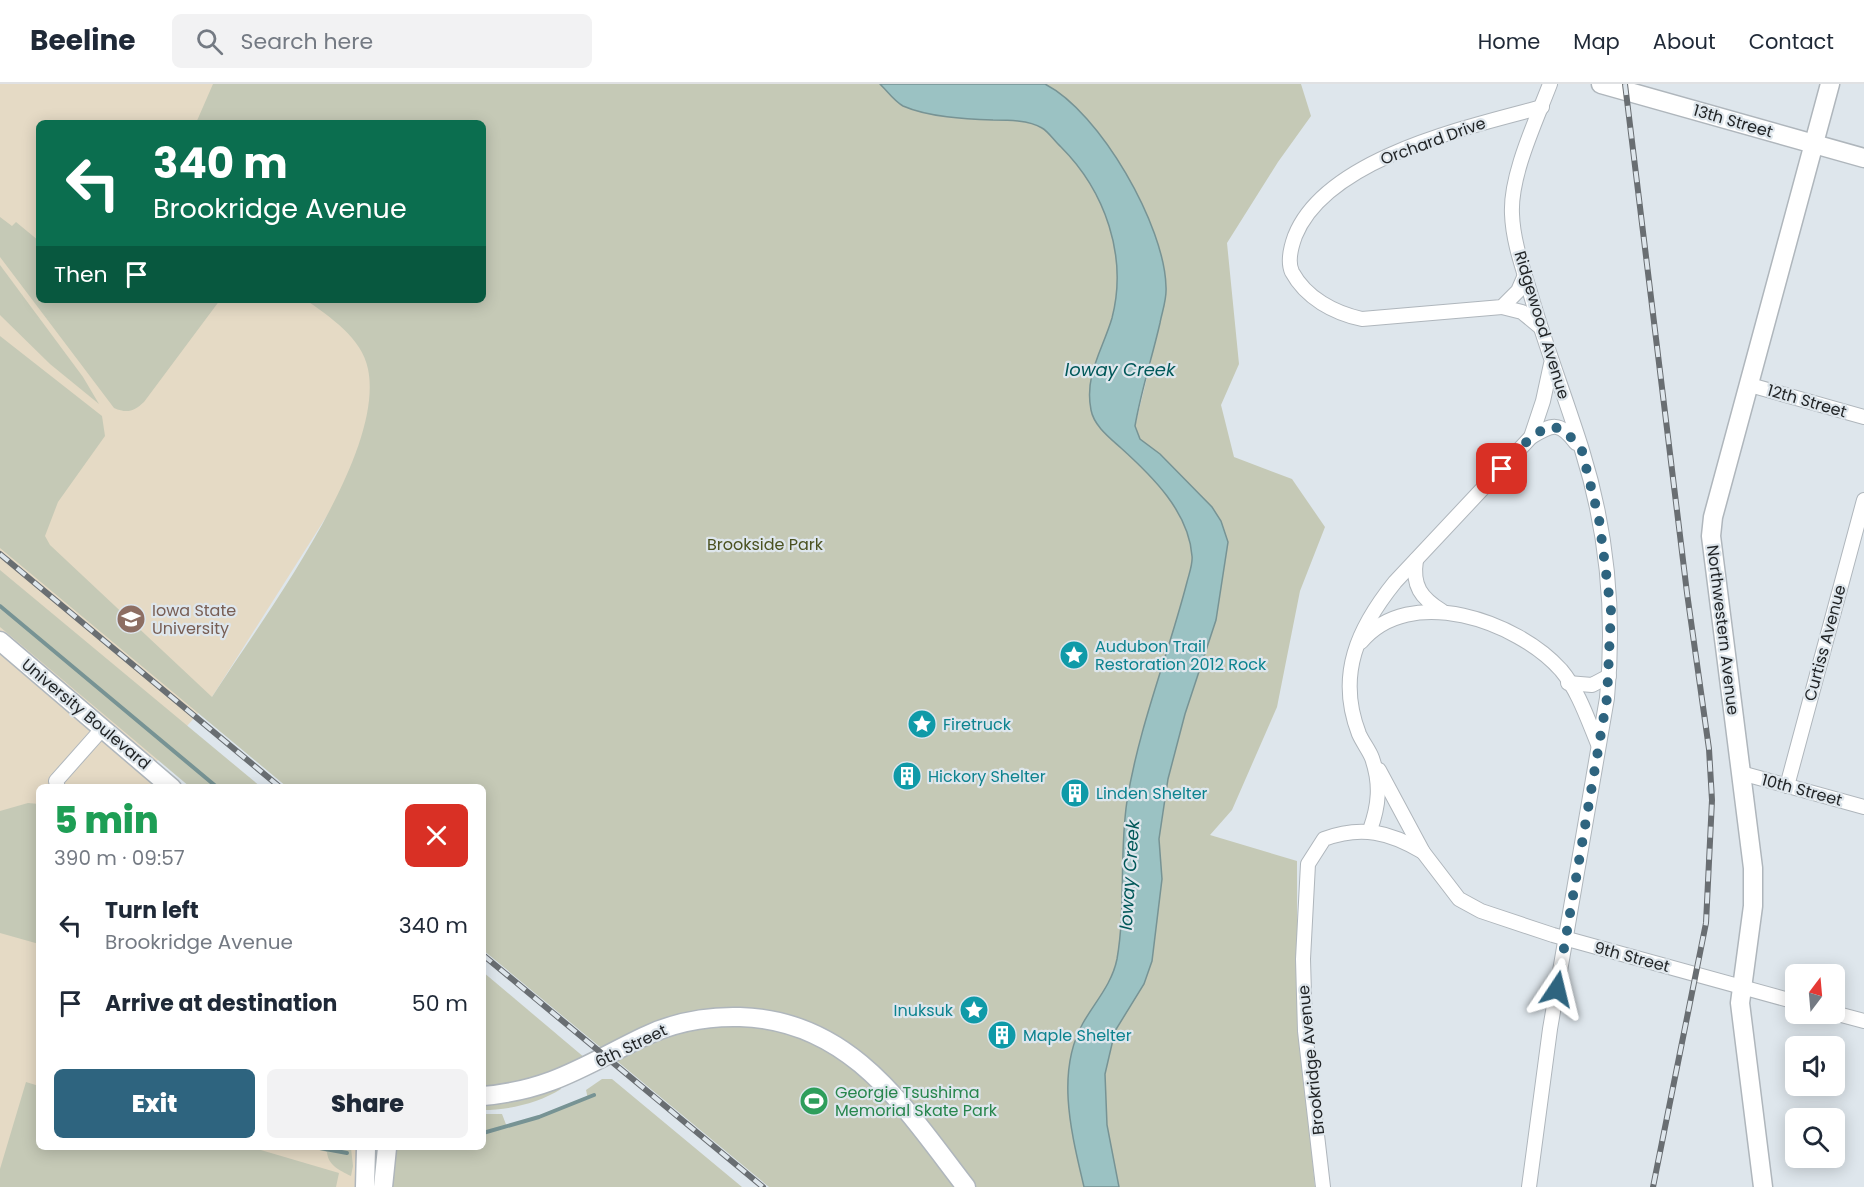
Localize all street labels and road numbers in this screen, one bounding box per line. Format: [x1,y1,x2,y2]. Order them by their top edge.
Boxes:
street label: 13th Street [1691,99,1776,143]
street label: Orchard Drive [1377,111,1489,171]
street label: Ridgewood Avenue [1508,248,1576,402]
street label: 12th Street [1765,379,1850,423]
street label: Northwestern Avenue [1701,544,1745,716]
street label: Curtiss Avenue [1798,582,1852,704]
street label: University Boulevard [17,653,155,775]
street label: 10th Street [1759,768,1845,812]
street label: 9th Street [1592,936,1672,978]
street label: Brookridge Avenue [1292,984,1330,1136]
street label: 6th Street [591,1019,671,1073]

